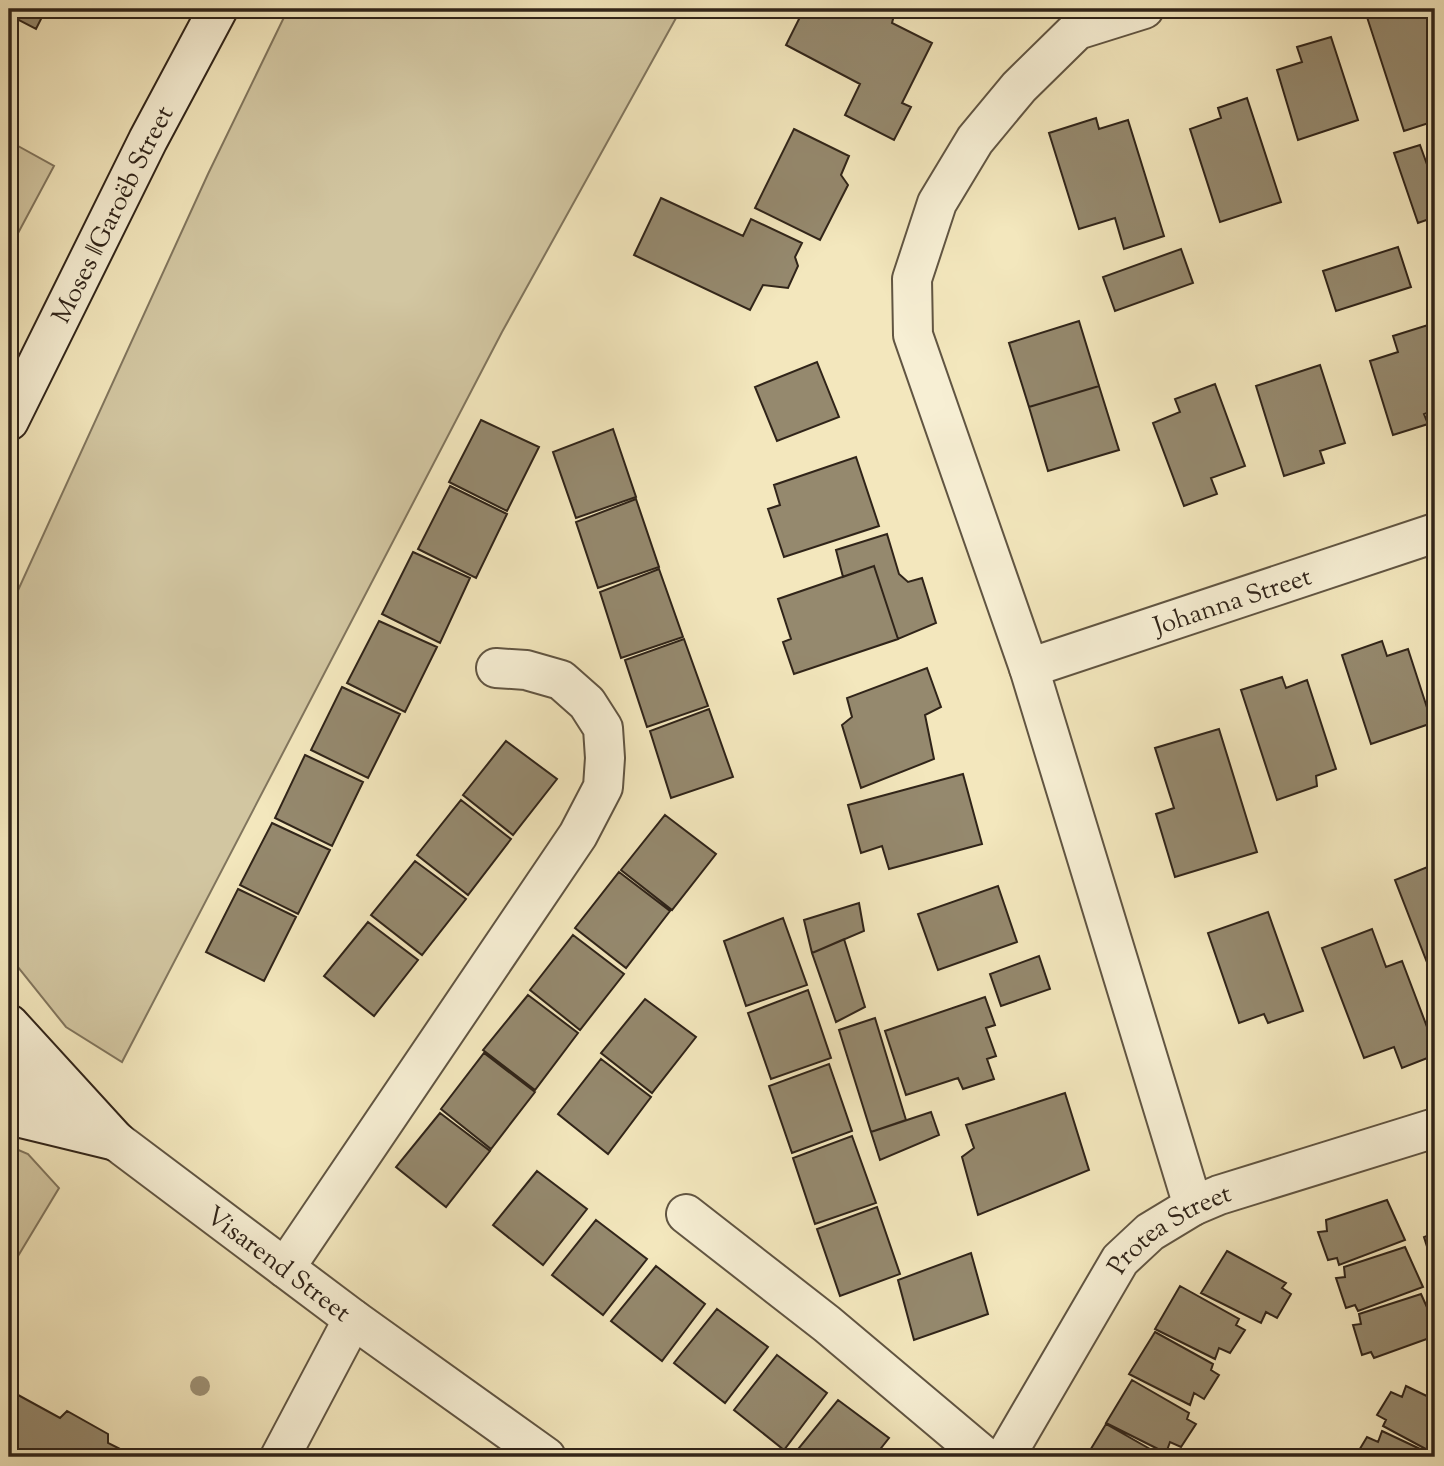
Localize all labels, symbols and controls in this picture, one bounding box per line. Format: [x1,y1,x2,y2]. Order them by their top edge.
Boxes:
street label: Moses ǁGaroëb Street [44,100,184,330]
street label: Johanna Street [1147,559,1317,647]
street label: Protea Street [1100,1176,1236,1282]
street label: Visarend Street [197,1199,358,1332]

